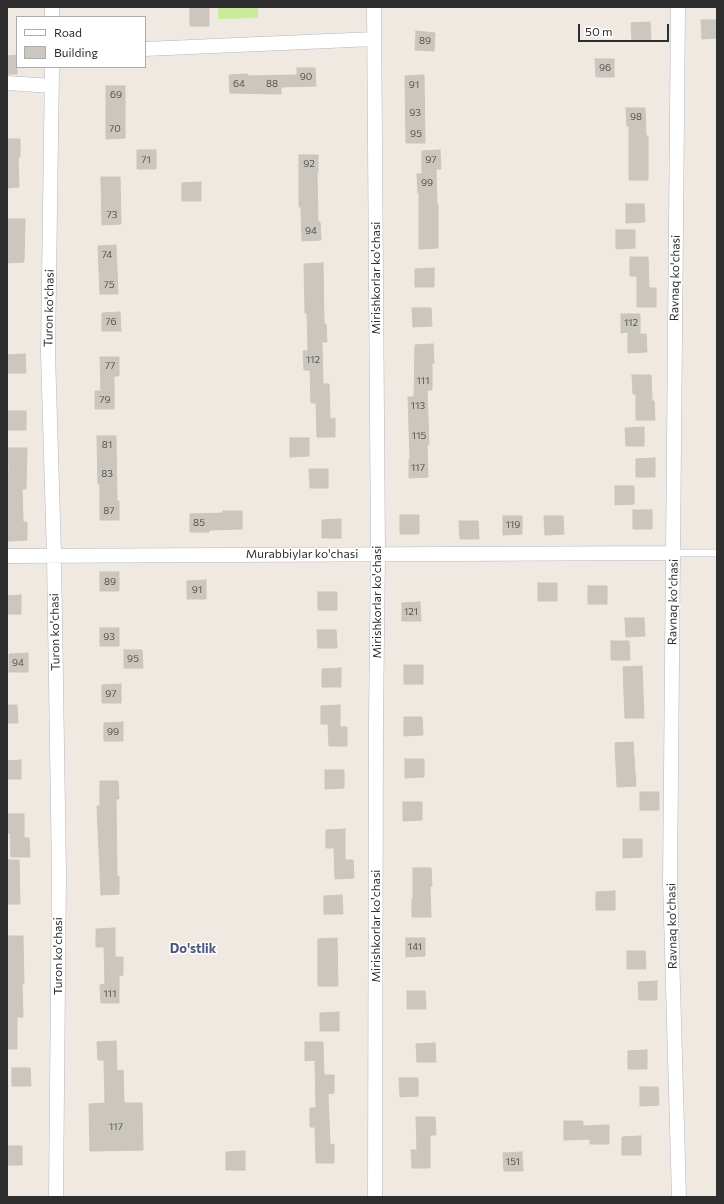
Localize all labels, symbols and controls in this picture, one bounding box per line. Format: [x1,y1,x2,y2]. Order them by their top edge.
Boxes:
legend [16,16,146,68]
scale bar [580,16,671,42]
text: 50 m [585,24,613,38]
text: Road [54,25,82,39]
house number: 89 [419,35,431,47]
text: Building [54,45,98,59]
house number: 96 [599,62,611,74]
house number: 90 [300,71,312,83]
house number: 64 [233,78,245,90]
house number: 88 [266,78,278,90]
house number: 91 [409,79,419,91]
house number: 69 [110,89,122,101]
house number: 93 [409,107,421,119]
house number: 98 [630,111,642,123]
house number: 70 [109,123,121,135]
house number: 95 [410,128,422,140]
house number: 71 [141,154,151,166]
house number: 97 [425,154,437,166]
house number: 92 [303,158,315,170]
house number: 99 [421,177,433,189]
house number: 73 [107,209,117,221]
street label: Mirishkorlar ko'chasi [369,222,383,334]
house number: 94 [305,225,317,237]
street label: Ravnaq ko'chasi [667,235,683,321]
house number: 74 [102,249,112,261]
street label: Turon ko'chasi [41,269,57,347]
house number: 75 [104,279,114,291]
house number: 76 [105,316,117,328]
house number: 112 [624,317,638,329]
house number: 112 [306,354,320,366]
house number: 77 [105,360,115,372]
house number: 111 [417,375,429,387]
house number: 79 [99,394,111,406]
house number: 113 [411,400,425,412]
house number: 115 [412,430,426,442]
house number: 81 [102,439,112,451]
house number: 117 [411,462,425,474]
house number: 83 [101,468,113,480]
house number: 87 [103,505,115,517]
house number: 85 [193,517,205,529]
house number: 119 [506,519,520,531]
street label: Mirishkorlar ko'chasi [370,546,384,658]
street label: Murabbiylar ko'chasi [246,547,358,561]
street label: Ravnaq ko'chasi [665,559,681,645]
house number: 89 [104,576,116,588]
house number: 91 [192,584,202,596]
street label: Turon ko'chasi [47,593,63,671]
house number: 121 [404,606,418,618]
house number: 93 [103,631,115,643]
house number: 95 [127,653,139,665]
house number: 94 [12,657,24,669]
house number: 97 [105,688,117,700]
house number: 99 [107,726,119,738]
street label: Mirishkorlar ko'chasi [369,870,383,982]
street label: Ravnaq ko'chasi [664,883,680,969]
street label: Turon ko'chasi [51,917,65,995]
district label: Do'stlik [170,941,216,957]
house number: 141 [408,941,422,953]
house number: 111 [104,988,116,1000]
house number: 117 [109,1121,123,1133]
house number: 151 [506,1156,520,1168]

